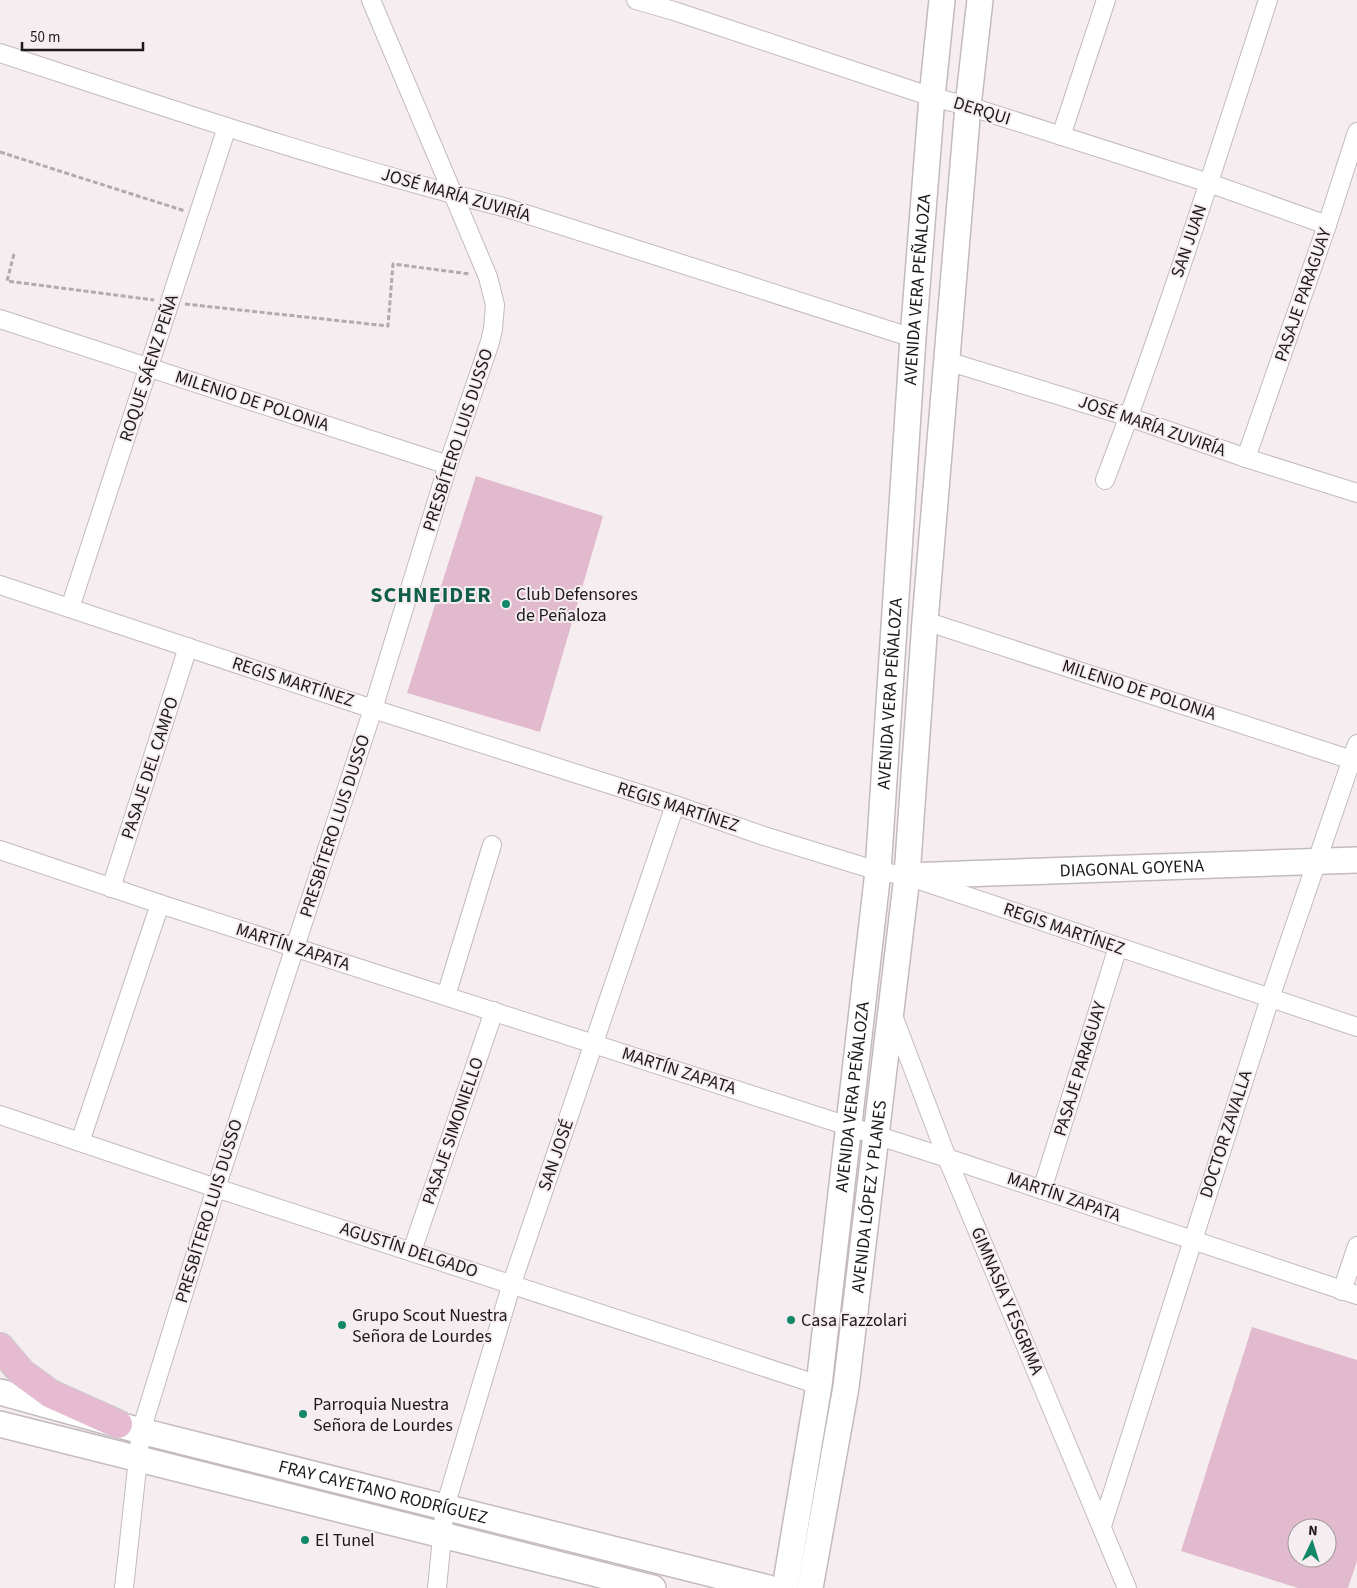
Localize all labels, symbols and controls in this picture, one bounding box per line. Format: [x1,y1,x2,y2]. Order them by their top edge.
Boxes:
scale bar [22,20,144,52]
text: 50 m [30,27,60,48]
street label: DERQUI [950,90,1014,132]
street label: JOSÉ MARÍA ZUVIRÍA [378,162,534,228]
street label: AVENIDA VERA PEÑALOZA [897,193,937,386]
street label: SAN JUAN [1165,201,1213,281]
street label: PASAJE PARAGUAY [1268,225,1338,365]
street label: ROQUE SÁENZ PEÑA [113,291,185,445]
street label: PRESBÍTERO LUIS DUSSO [417,345,499,535]
street label: MILENIO DE POLONIA [172,364,332,438]
street label: JOSÉ MARÍA ZUVIRÍA [1075,389,1229,463]
district label: SCHNEIDER [370,579,492,611]
place label: Club Defensores de Peñaloza [516,582,638,628]
street label: AVENIDA VERA PEÑALOZA [871,597,908,790]
marker: Club Defensores de Peñaloza [500,598,512,610]
street label: REGIS MARTÍNEZ [229,651,357,713]
street label: MILENIO DE POLONIA [1059,653,1219,727]
street label: PASAJE DEL CAMPO [115,694,185,842]
street label: PRESBÍTERO LUIS DUSSO [294,731,376,921]
street label: REGIS MARTÍNEZ [614,776,742,838]
street label: DIAGONAL GOYENA [1059,853,1205,883]
street label: REGIS MARTÍNEZ [1000,897,1128,961]
street label: MARTÍN ZAPATA [233,917,354,977]
street label: PASAJE PARAGUAY [1048,998,1112,1139]
street label: AVENIDA VERA PEÑALOZA [829,1000,875,1193]
street label: MARTÍN ZAPATA [619,1041,740,1101]
street label: PASAJE SIMONIELLO [416,1054,490,1208]
street label: DOCTOR ZAVALLA [1194,1067,1259,1201]
street label: AVENIDA LÓPEZ Y PLANES [845,1099,893,1294]
street label: PRESBÍTERO LUIS DUSSO [169,1116,249,1306]
street label: SAN JOSÉ [532,1116,580,1194]
street label: MARTÍN ZAPATA [1004,1166,1124,1228]
street label: AGUSTÍN DELGADO [337,1216,481,1284]
street label: GIMNASIA Y ESGRIMA [965,1223,1050,1379]
place label: Grupo Scout Nuestra Señora de Lourdes [352,1303,508,1349]
place label: Casa Fazzolari [801,1308,907,1333]
marker: Casa Fazzolari [785,1314,797,1326]
marker: Grupo Scout Nuestra Señora de Lourdes [336,1319,348,1331]
place label: Parroquia Nuestra Señora de Lourdes [313,1392,453,1438]
marker: Parroquia Nuestra Señora de Lourdes [297,1408,309,1420]
street label: FRAY CAYETANO RODRÍGUEZ [276,1453,490,1530]
north arrow [1287,1518,1337,1568]
text: N [1307,1521,1318,1541]
place label: El Tunel [315,1528,375,1553]
marker: El Tunel [299,1534,311,1546]

